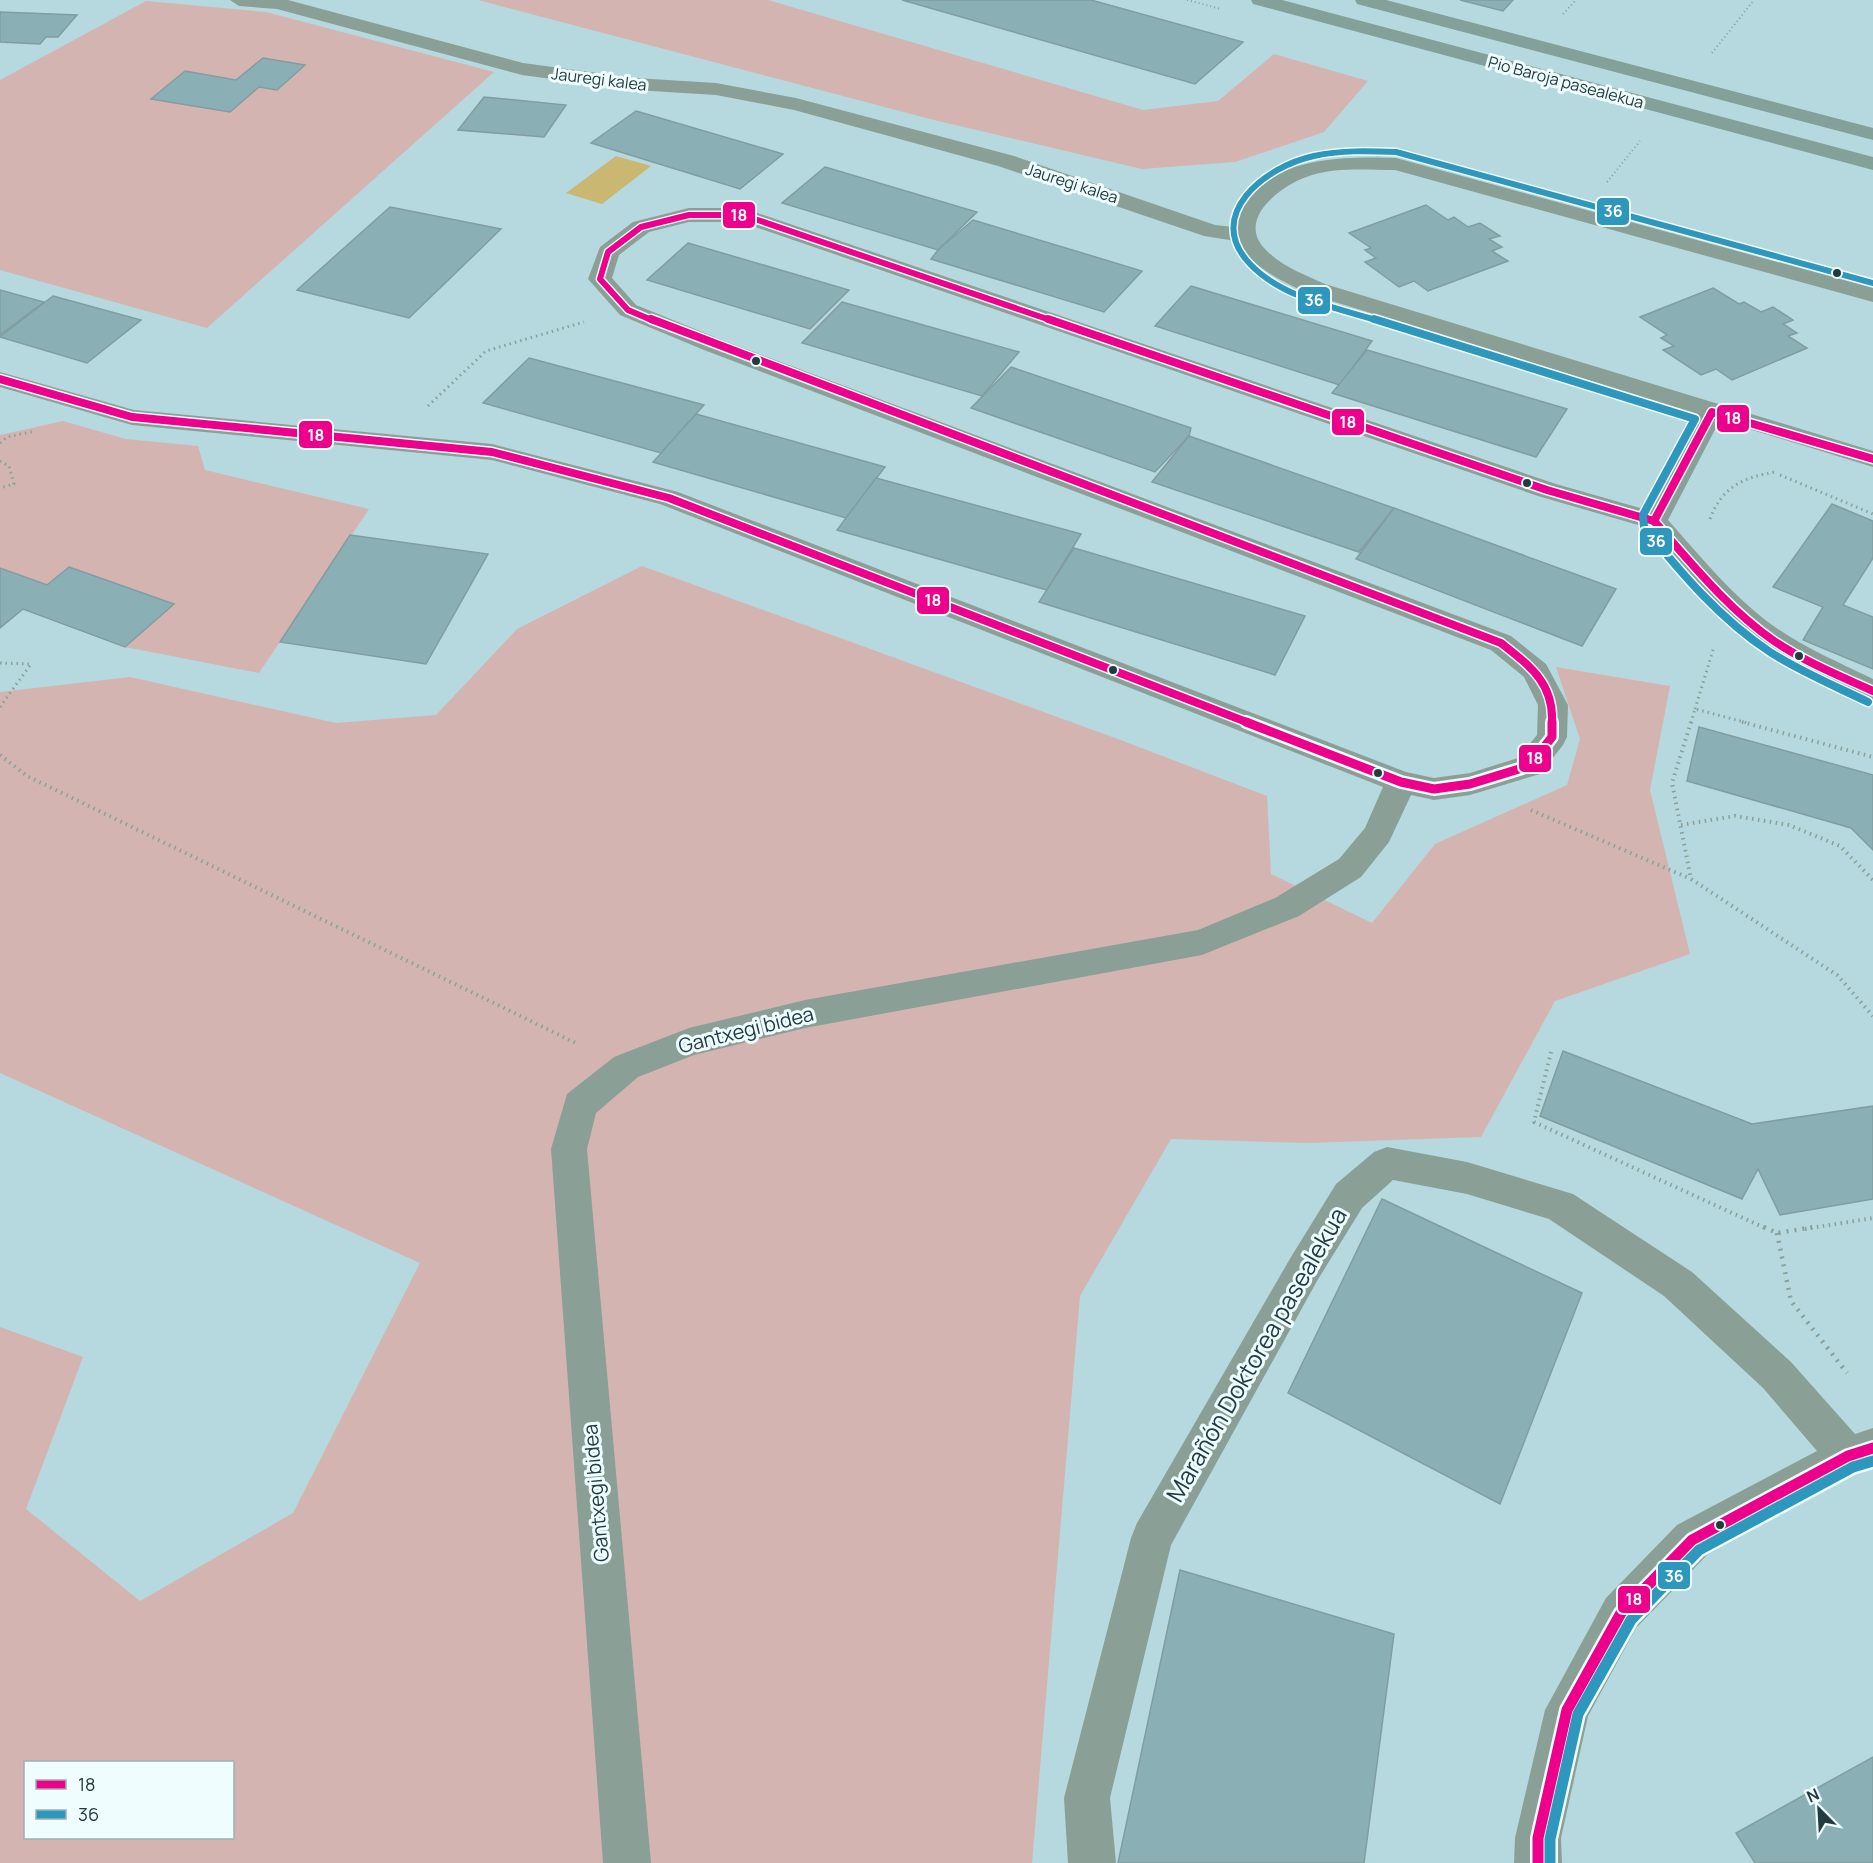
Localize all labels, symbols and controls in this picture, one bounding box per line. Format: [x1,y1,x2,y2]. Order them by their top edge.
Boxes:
street label: Pio Baroja pasealekua [1486,51,1646,113]
street label: Jauregi kalea [550,62,648,96]
street label: Jauregi kalea [1023,158,1121,208]
line badge: 36 [1596,197,1630,226]
text: 36 [1603,200,1623,222]
line badge: 18 [722,201,756,229]
text: 18 [731,204,747,226]
unlabelled marker [1831,267,1843,279]
line badge: 36 [1297,286,1331,315]
text: 36 [1304,289,1324,311]
unlabelled marker [750,355,762,367]
line badge: 18 [1716,404,1750,433]
text: 18 [1725,407,1741,429]
line badge: 18 [1331,408,1365,436]
text: 18 [1340,411,1356,433]
line badge: 18 [298,420,333,449]
text: 18 [308,424,324,446]
unlabelled marker [1521,477,1533,489]
line badge: 36 [1639,527,1673,556]
text: 36 [1646,530,1666,552]
line badge: 18 [916,586,950,615]
text: 18 [925,589,941,611]
unlabelled marker [1793,650,1805,662]
unlabelled marker [1107,664,1119,676]
line badge: 18 [1518,744,1552,773]
text: 18 [1527,747,1543,769]
unlabelled marker [1372,767,1384,779]
street label: Gantxegi bidea [675,1000,816,1059]
street label: Marañón Doktorea pasealekua [1158,1201,1354,1507]
street label: Gantxegi bidea [576,1423,615,1563]
unlabelled marker [1714,1519,1726,1531]
line badge: 36 [1657,1561,1691,1590]
text: 36 [1664,1565,1684,1587]
line badge: 18 [1617,1585,1651,1614]
text: 18 [1626,1588,1642,1610]
legend [24,1761,234,1839]
text: 18 [78,1772,95,1796]
north arrow [1789,1779,1849,1839]
text: N [1803,1783,1823,1808]
text: 36 [78,1802,99,1826]

